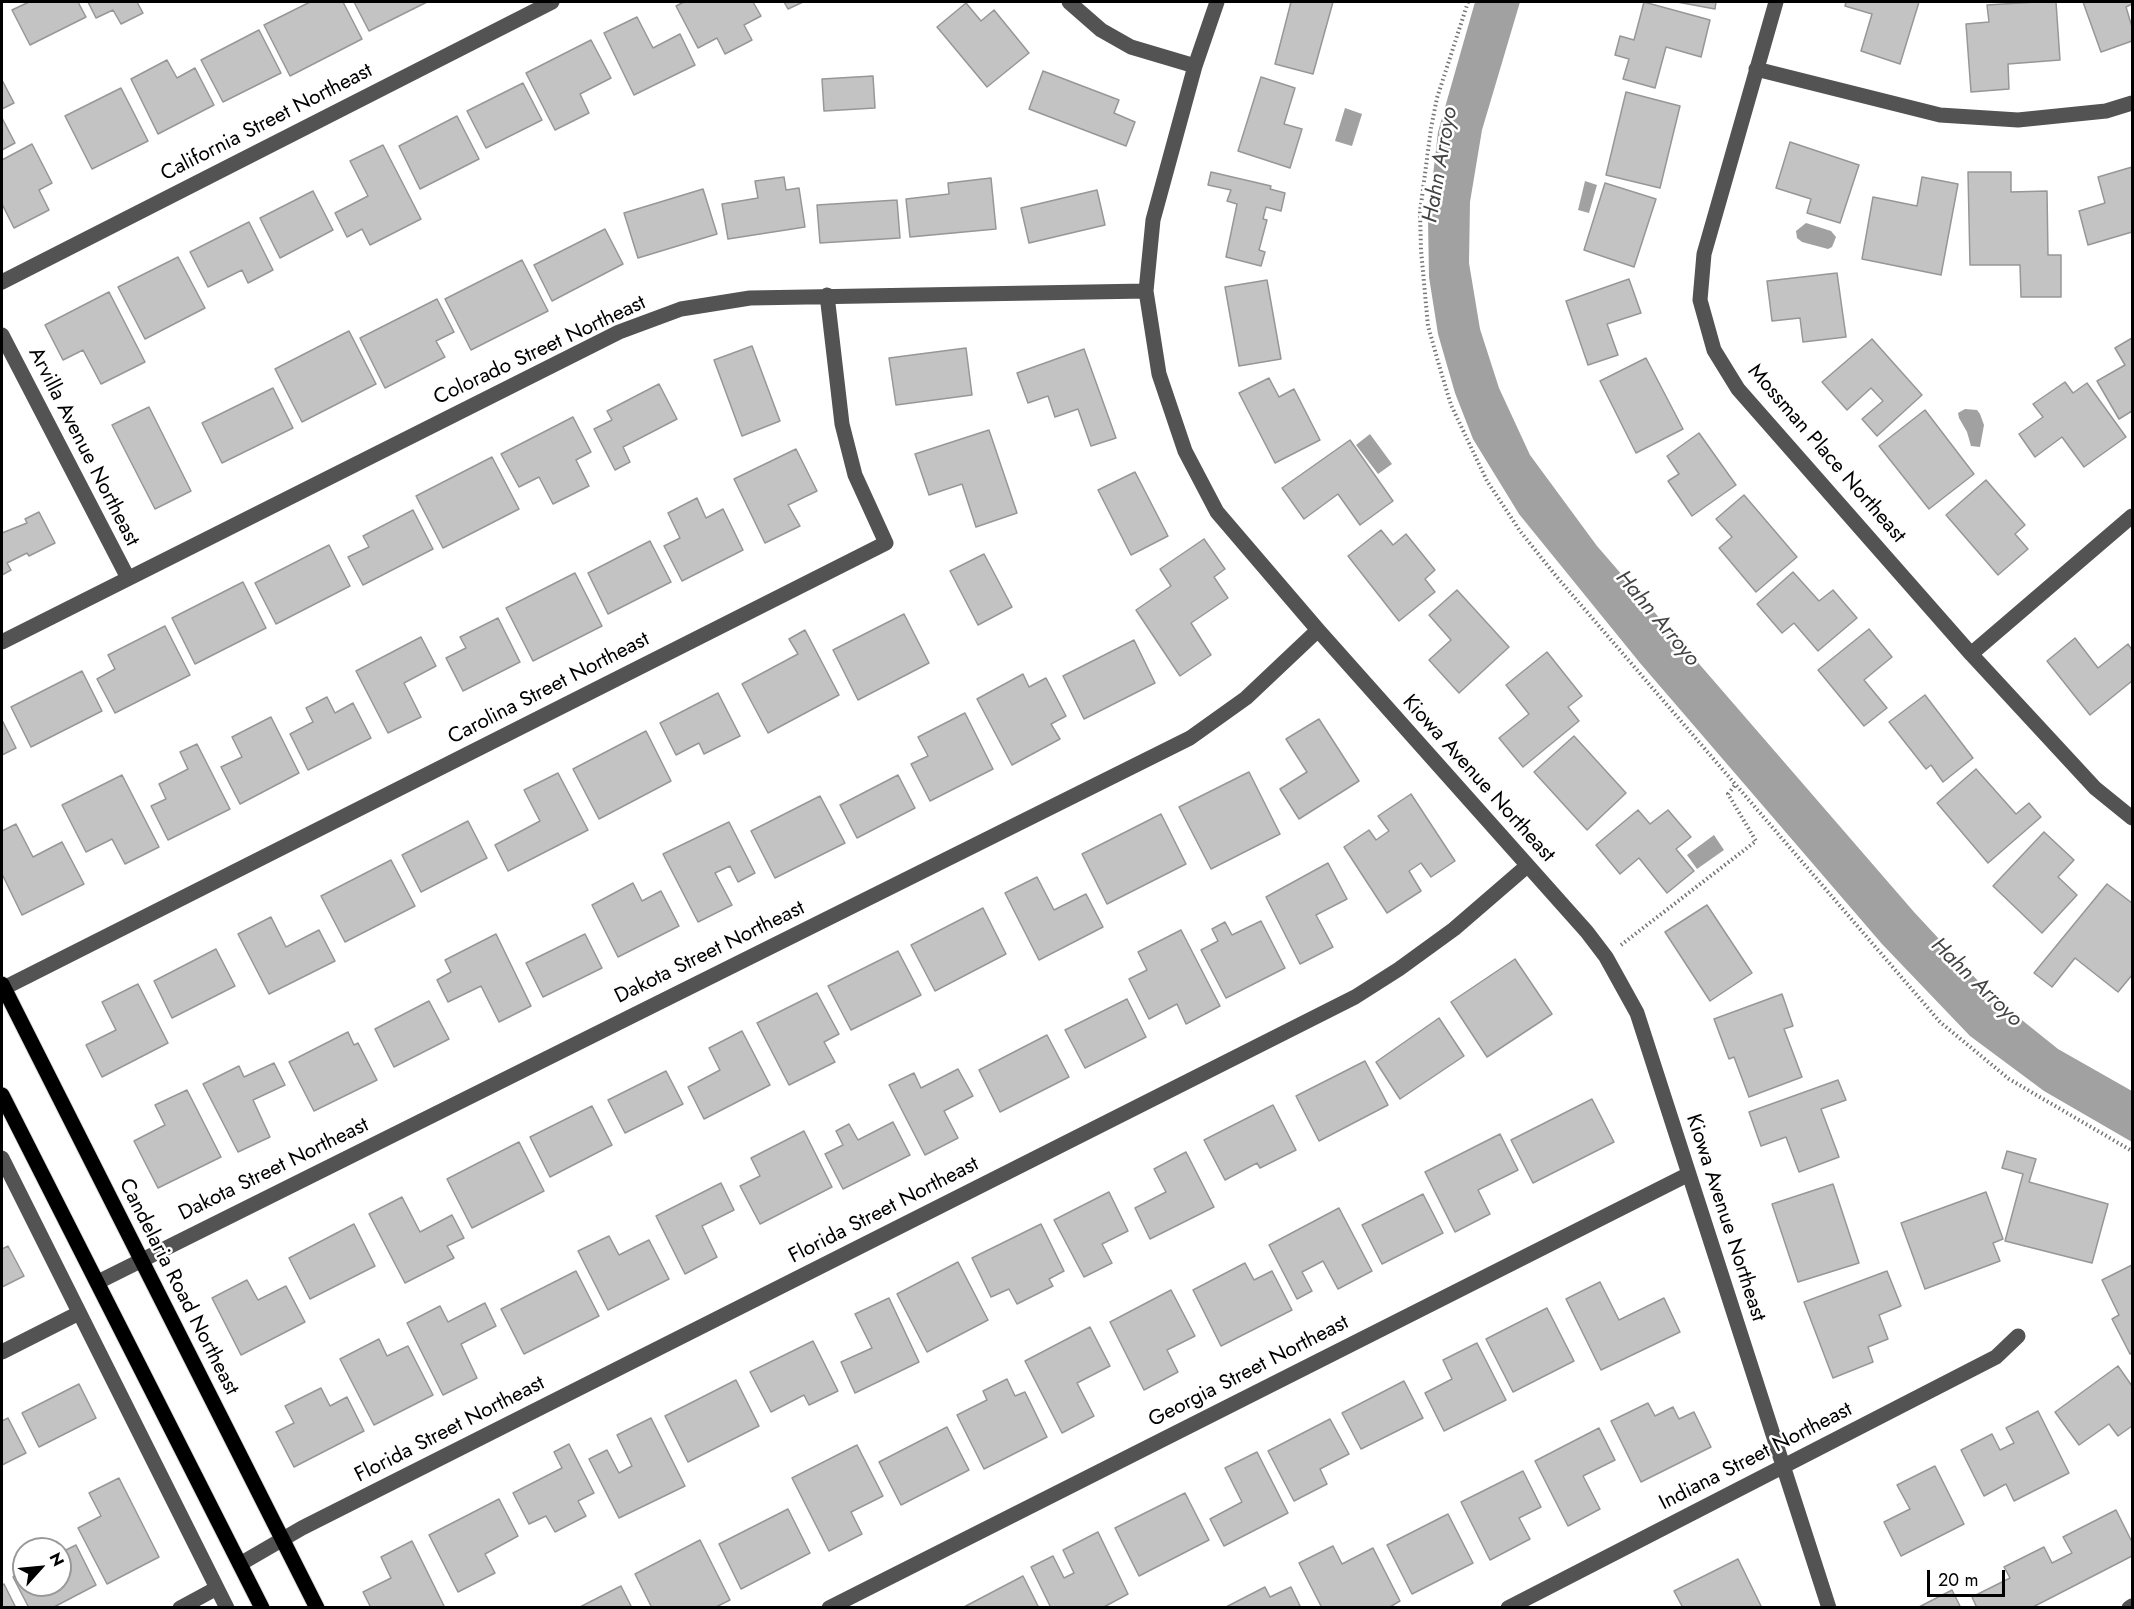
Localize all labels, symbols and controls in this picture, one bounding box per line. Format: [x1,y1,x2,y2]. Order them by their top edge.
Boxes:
street label: California Street Northeast [157,59,377,187]
water label: Hahn Arroyo [1418,105,1464,225]
street label: Colorado Street Northeast [430,291,650,411]
street label: Arvilla Avenue Northeast [22,343,144,551]
street label: Mossman Place Northeast [1742,360,1910,548]
water label: Hahn Arroyo [1609,566,1705,672]
street label: Carolina Street Northeast [444,627,654,751]
street label: Kiowa Avenue Northeast [1396,690,1560,868]
street label: Dakota Street Northeast [611,896,809,1010]
water label: Hahn Arroyo [1925,933,2027,1033]
street label: Kiowa Avenue Northeast [1680,1111,1770,1325]
street label: Dakota Street Northeast [175,1113,373,1227]
street label: Florida Street Northeast [785,1152,983,1270]
street label: Candelaria Road Northeast [112,1175,244,1399]
street label: Georgia Street Northeast [1145,1311,1353,1433]
street label: Florida Street Northeast [351,1371,549,1489]
street label: Indiana Street Northeast [1655,1397,1857,1517]
north arrow [12,1537,72,1597]
text: N [44,1549,70,1570]
scale bar [1930,1558,2008,1596]
text: 20 m [1938,1567,1978,1593]

